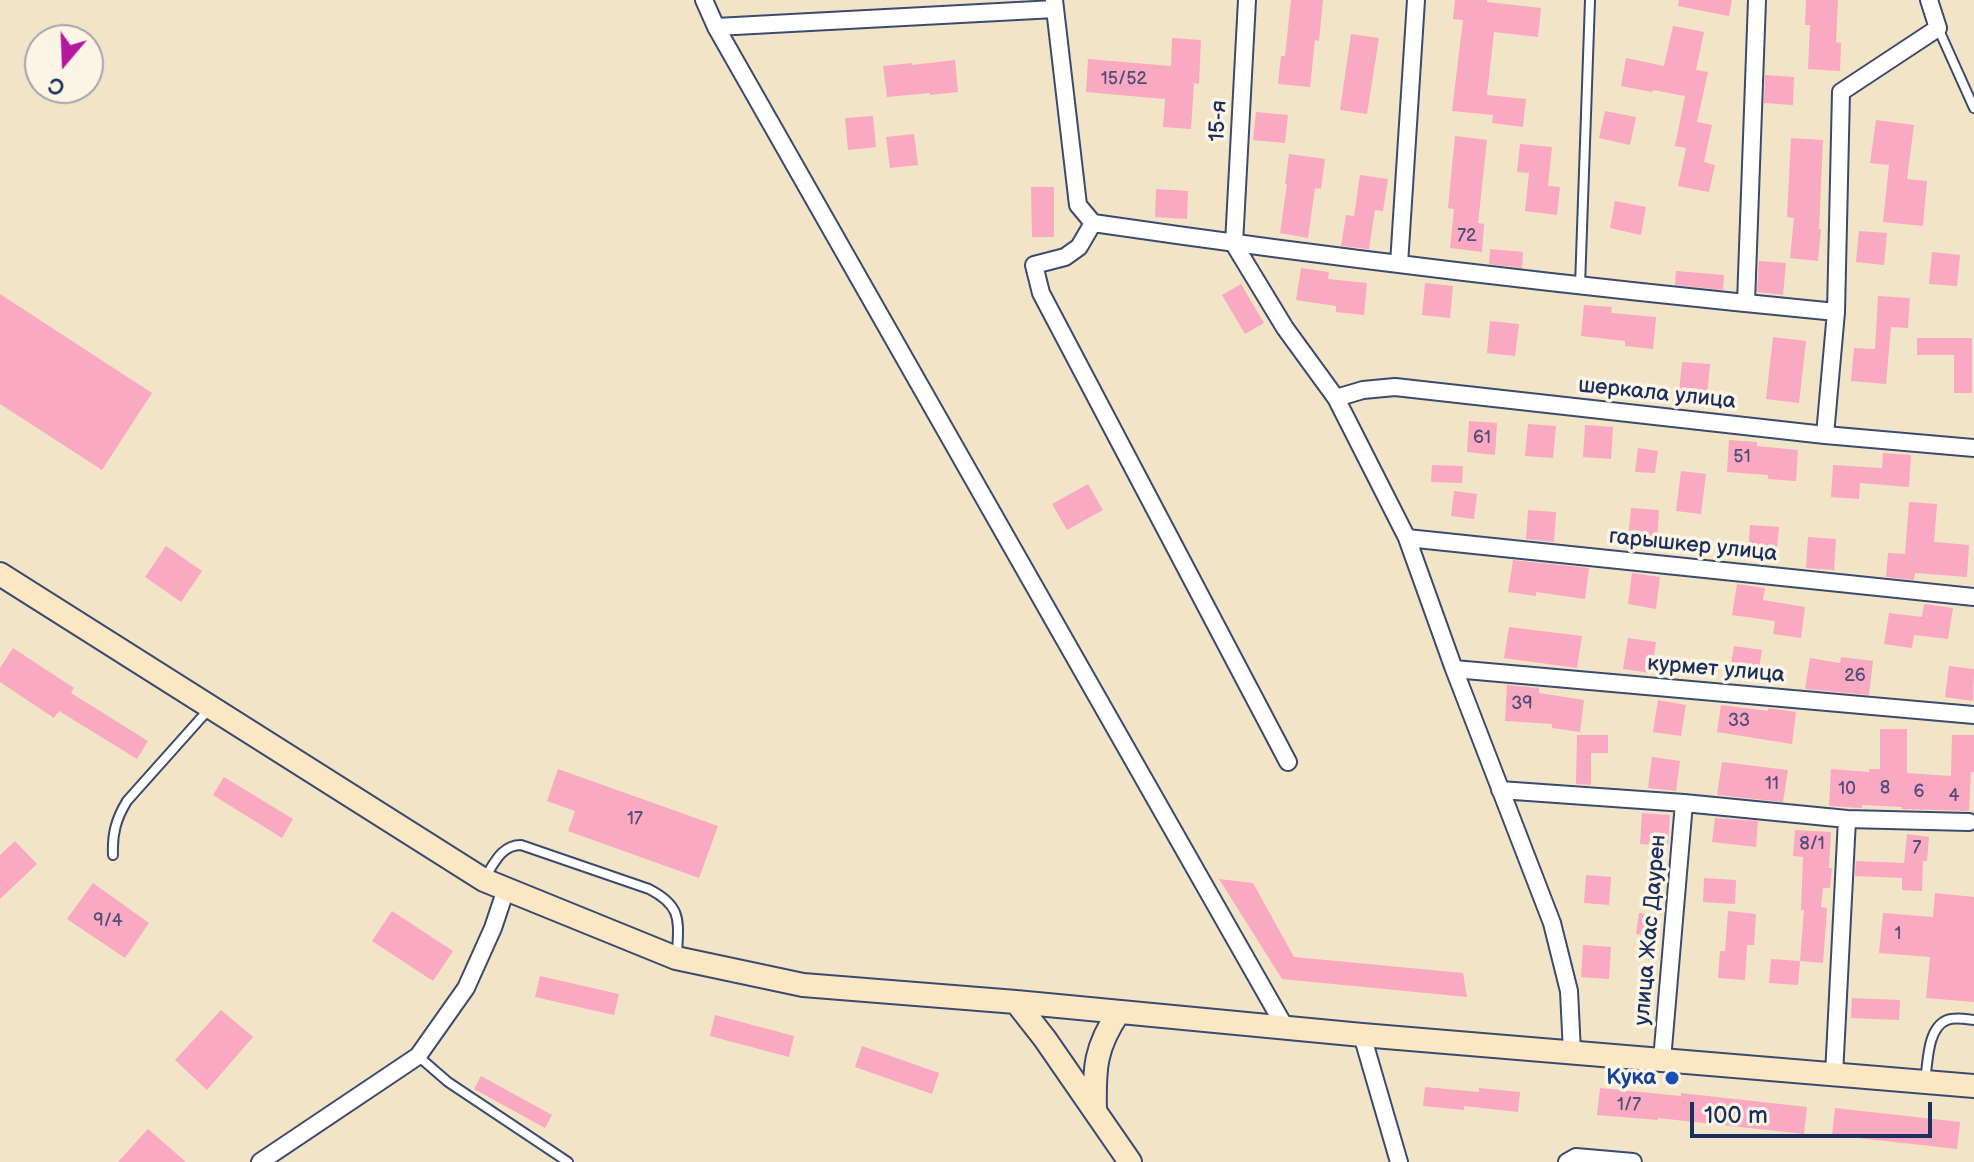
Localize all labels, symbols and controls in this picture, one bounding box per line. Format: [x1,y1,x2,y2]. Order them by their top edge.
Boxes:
north arrow [24,24,104,104]
house number: 15/52 [1101,68,1147,90]
text: С [45,70,68,101]
street label: 15-я [1205,100,1233,142]
house number: 72 [1457,225,1477,247]
street label: шеркала улица [1577,373,1737,415]
house number: 61 [1473,427,1491,449]
house number: 51 [1733,446,1751,468]
street label: гарышкер улица [1607,524,1779,568]
street label: курмет улица [1646,651,1786,689]
house number: 26 [1844,665,1866,687]
house number: 39 [1511,693,1533,715]
house number: 33 [1728,710,1750,732]
house number: 11 [1765,773,1779,795]
house number: 8 [1880,777,1890,799]
house number: 10 [1838,778,1856,800]
house number: 6 [1914,781,1924,803]
house number: 4 [1949,785,1959,807]
house number: 17 [627,808,643,830]
street label: улица Жас Даурен [1629,833,1673,1027]
house number: 8/1 [1799,833,1825,855]
house number: 7 [1913,837,1921,859]
house number: 9/4 [93,910,123,932]
house number: 1 [1895,923,1901,945]
place label: Кука [1606,1065,1656,1091]
marker: Кука [1663,1069,1681,1087]
scale bar [1694,1086,1936,1136]
house number: 1/7 [1617,1094,1641,1116]
text: 100 m [1704,1101,1768,1130]

